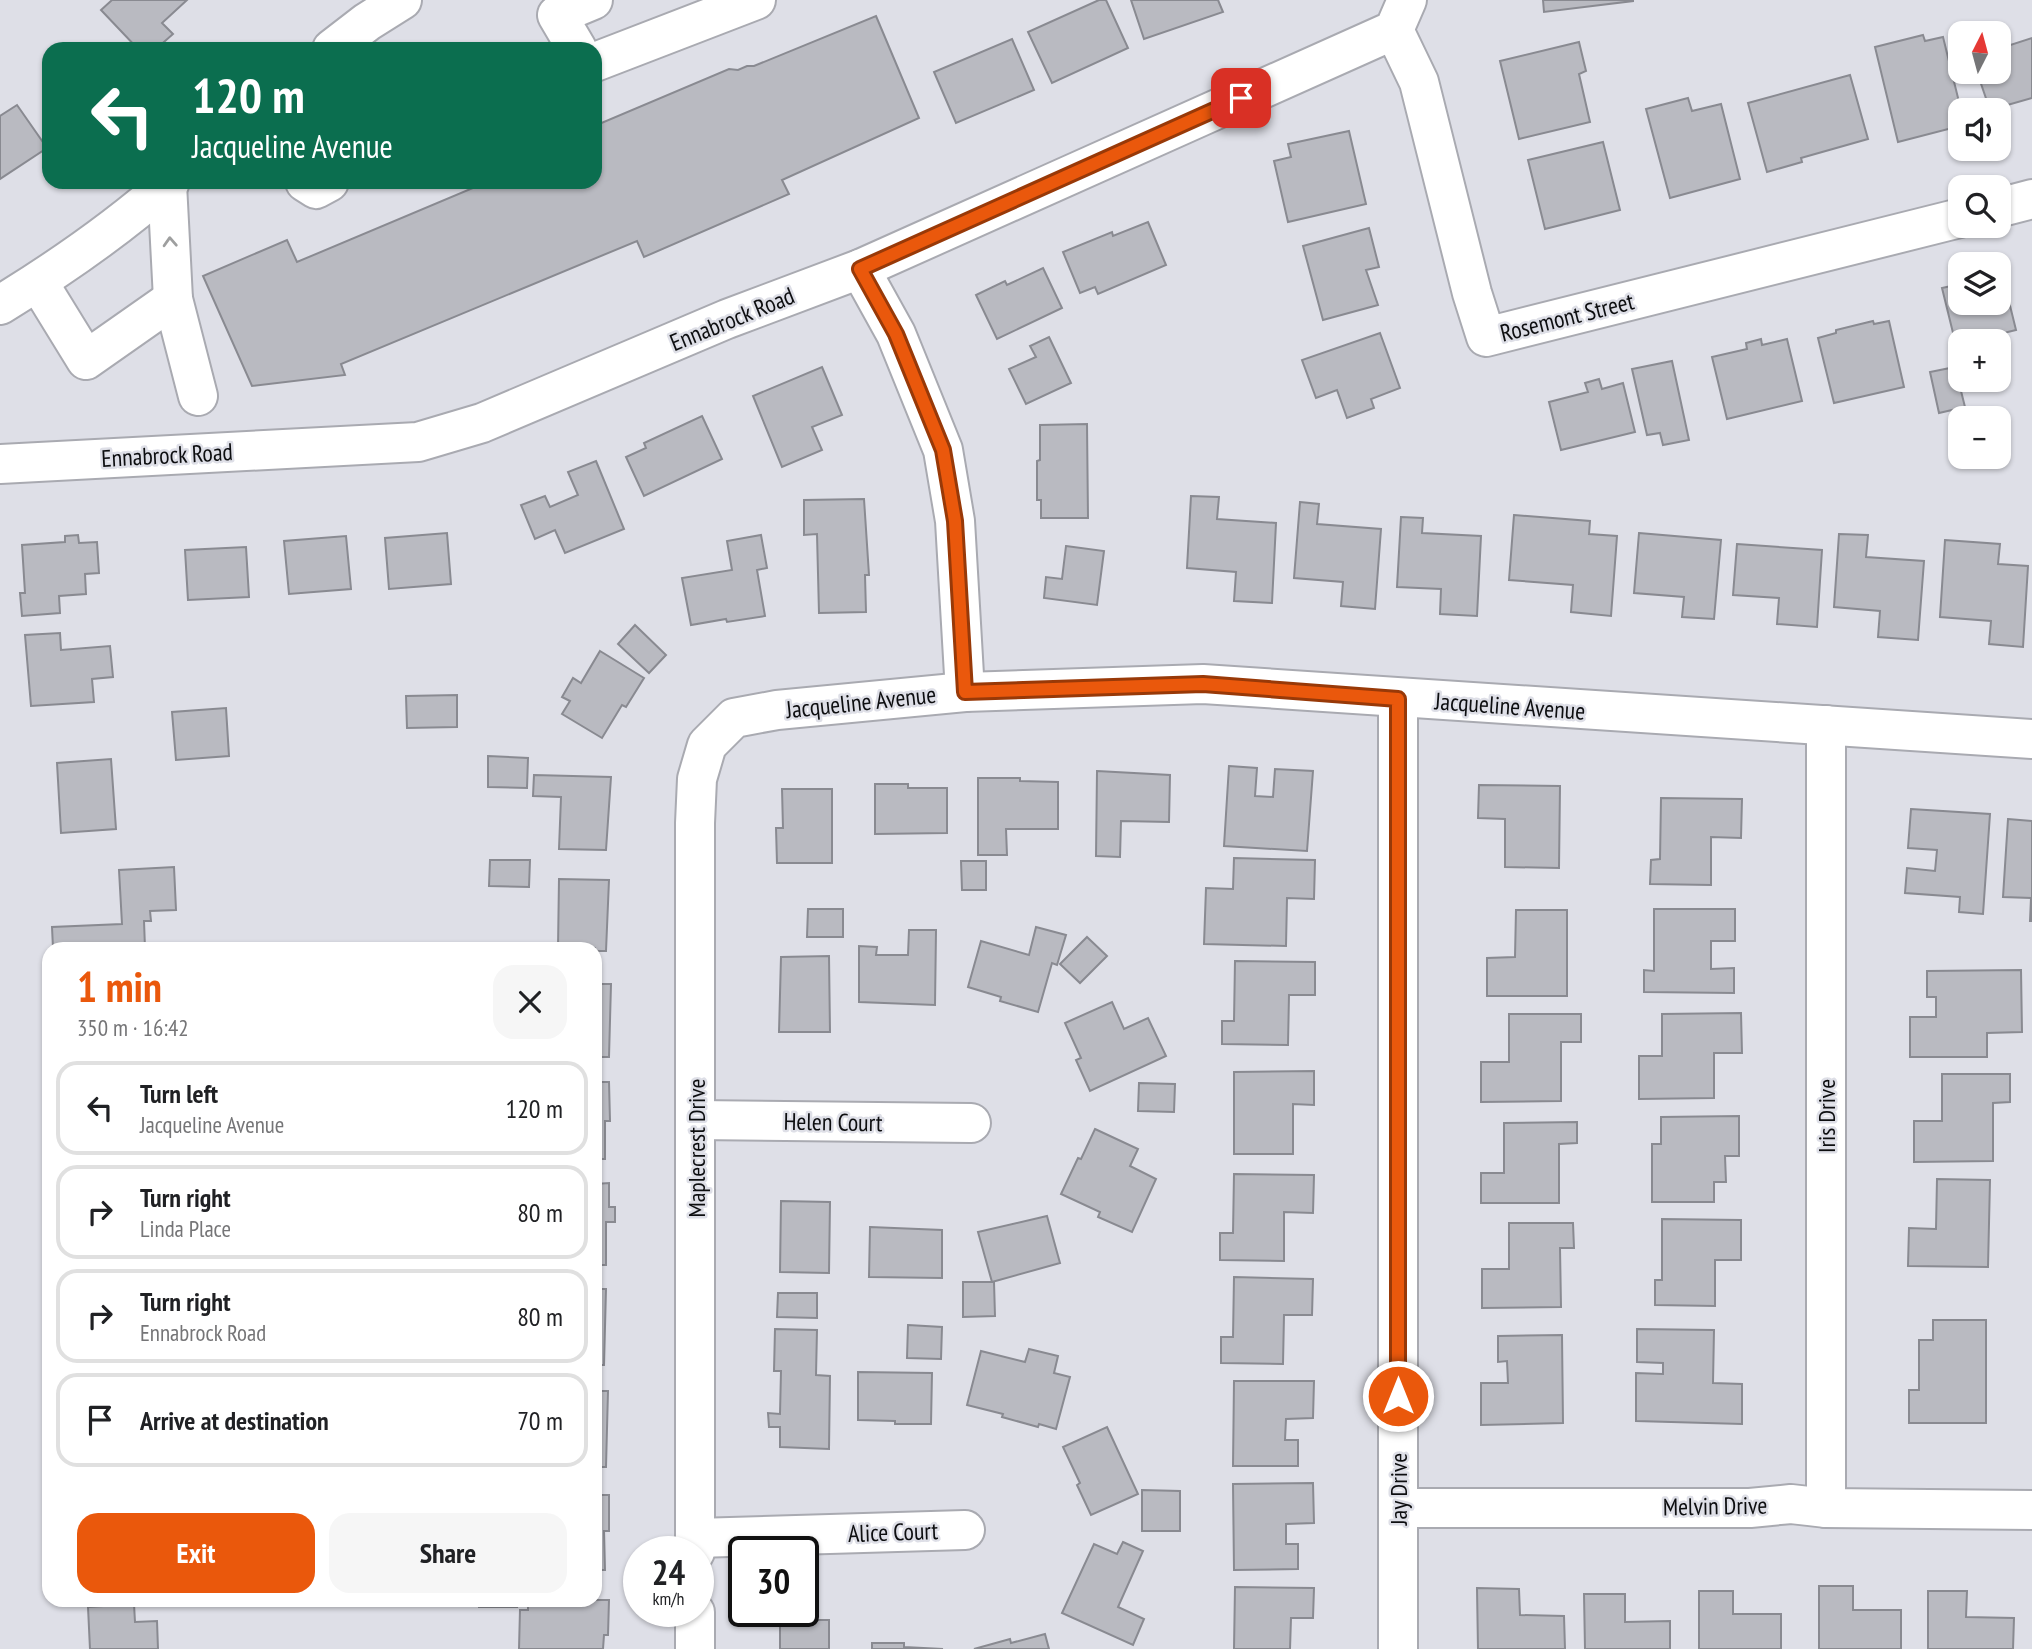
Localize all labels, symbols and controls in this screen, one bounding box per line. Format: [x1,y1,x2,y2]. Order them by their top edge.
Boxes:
north arrow [1948,21,2011,84]
map controls [1948,21,2011,469]
text: 120 m [192,63,305,127]
pin [1211,68,1271,128]
icon: left [77,70,168,161]
icon: arrive [1222,79,1260,117]
button: sound [1948,98,2011,161]
text: Jacqueline Avenue [192,125,393,167]
button: search [1948,175,2011,238]
one-way arrow [163,236,178,247]
button: layers [1948,252,2011,315]
street label: Ennabrock Road [665,280,799,358]
street label: Rosemont Street [1497,285,1638,349]
button: + [1948,329,2011,392]
button: − [1948,406,2011,469]
street label: Ennabrock Road [100,436,234,474]
street label: Jacqueline Avenue [783,679,938,725]
street label: Jacqueline Avenue [1433,685,1586,727]
text: 1 min [77,959,162,1014]
button: close [493,965,567,1039]
text: 350 m · 16:42 [77,1013,189,1042]
text: Turn left [140,1077,218,1110]
street label: Maplecrest Drive [681,1078,712,1218]
street label: Iris Drive [1811,1079,1842,1153]
icon: left [81,1089,119,1127]
text: 120 m [505,1092,563,1125]
street label: Helen Court [783,1106,883,1138]
text: Jacqueline Avenue [140,1110,284,1139]
text: Turn right [140,1181,231,1214]
icon: right [81,1193,119,1231]
text: 80 m [517,1196,563,1229]
text: Linda Place [140,1214,231,1243]
text: Turn right [140,1285,231,1318]
icon: right [81,1297,119,1335]
text: 80 m [517,1300,563,1333]
text: Ennabrock Road [140,1318,266,1347]
position arrow [1361,1359,1435,1433]
icon: arrive [81,1401,119,1439]
text: Arrive at destination [140,1404,329,1437]
text: 70 m [517,1404,563,1437]
street label: Jay Drive [1383,1453,1414,1526]
street label: Melvin Drive [1662,1490,1768,1522]
button: Exit [77,1513,315,1593]
button: Share [329,1513,567,1593]
street label: Alice Court [847,1515,939,1549]
speed limit sign: 30 [728,1536,819,1627]
text: 24 [652,1549,685,1595]
text: km/h [653,1587,684,1610]

